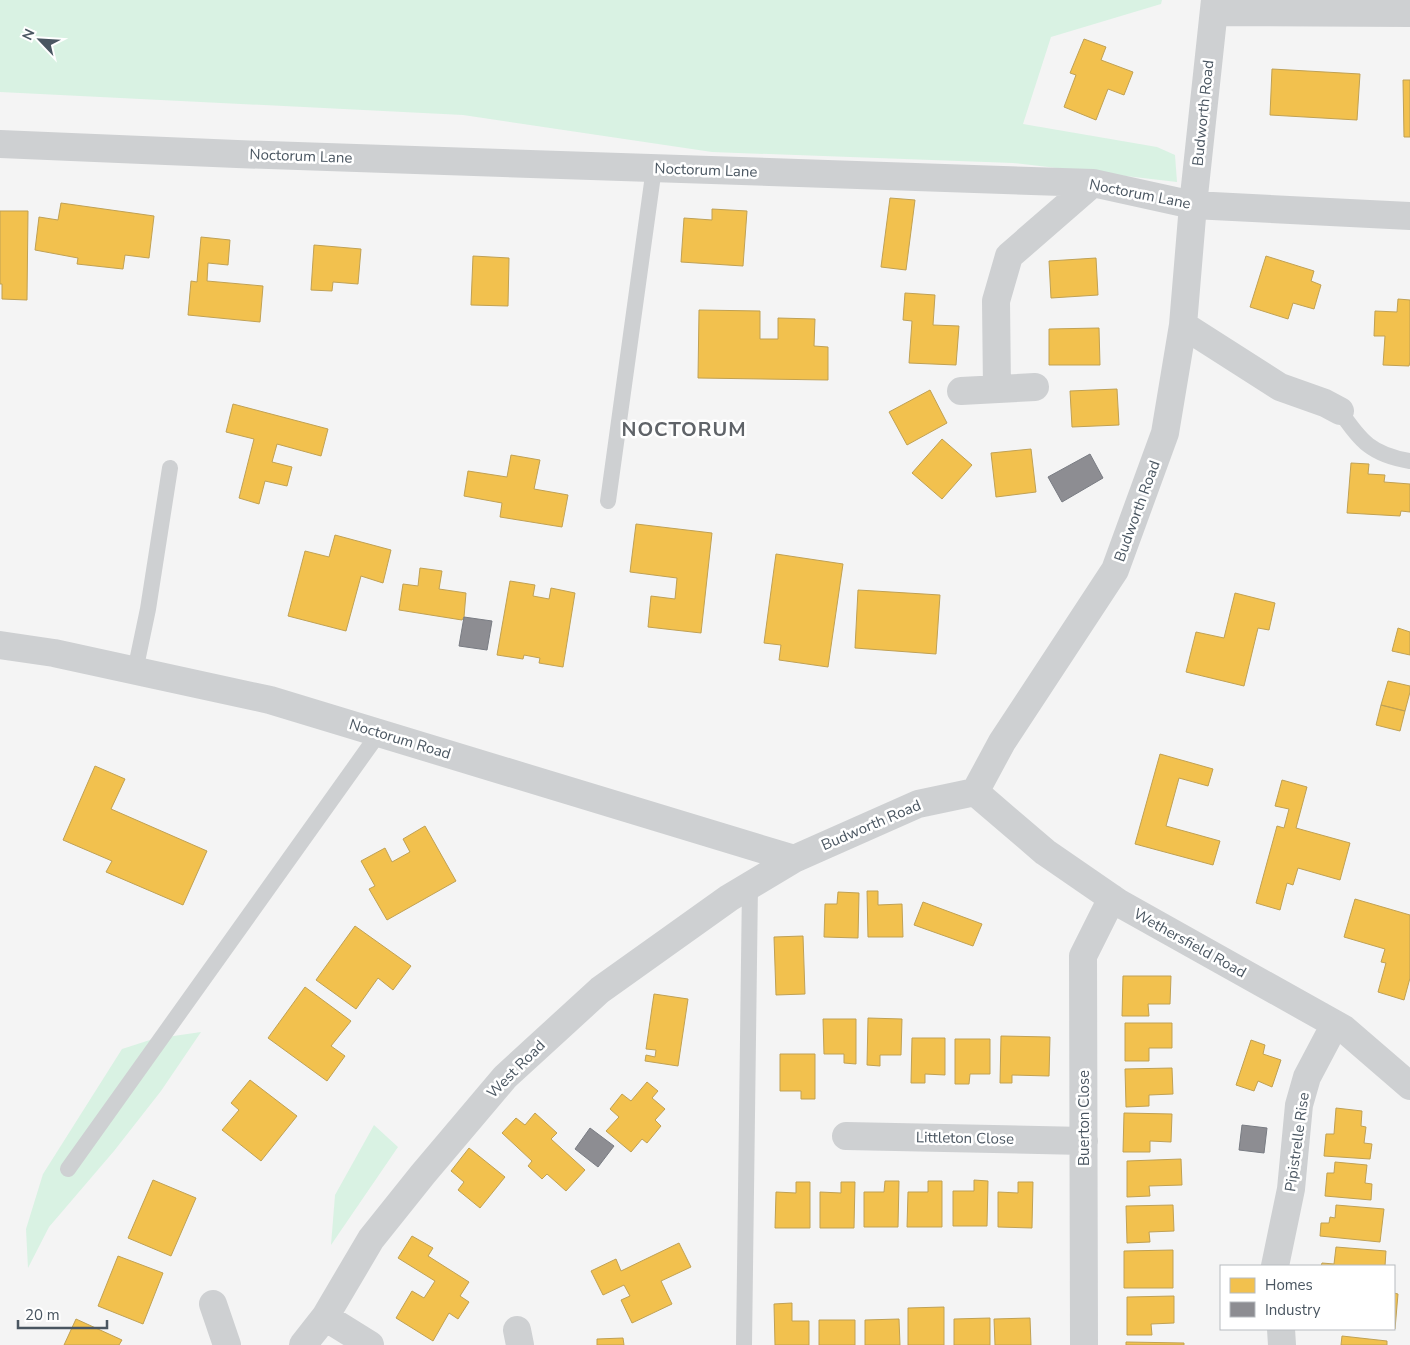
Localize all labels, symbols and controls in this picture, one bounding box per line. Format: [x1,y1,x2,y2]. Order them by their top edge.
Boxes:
north arrow [15,15,65,65]
text: N [18,26,39,43]
street label: Budworth Road [1187,59,1219,167]
street label: Noctorum Lane [249,144,353,168]
street label: Noctorum Lane [654,158,758,182]
street label: Noctorum Lane [1088,174,1192,214]
district label: NOCTORUM [621,416,747,443]
street label: Budworth Road [1109,458,1165,564]
street label: Noctorum Road [347,714,453,764]
street label: Budworth Road [818,795,924,855]
street label: Wethersfield Road [1130,904,1250,982]
street label: West Road [482,1035,550,1103]
street label: Buerton Close [1074,1070,1094,1166]
street label: Pipistrelle Rise [1280,1091,1314,1193]
street label: Littleton Close [916,1127,1014,1149]
legend [1220,1265,1395,1330]
text: Homes [1265,1275,1313,1295]
scale bar [18,1298,106,1330]
text: Industry [1265,1300,1321,1320]
text: 20 m [25,1305,60,1325]

